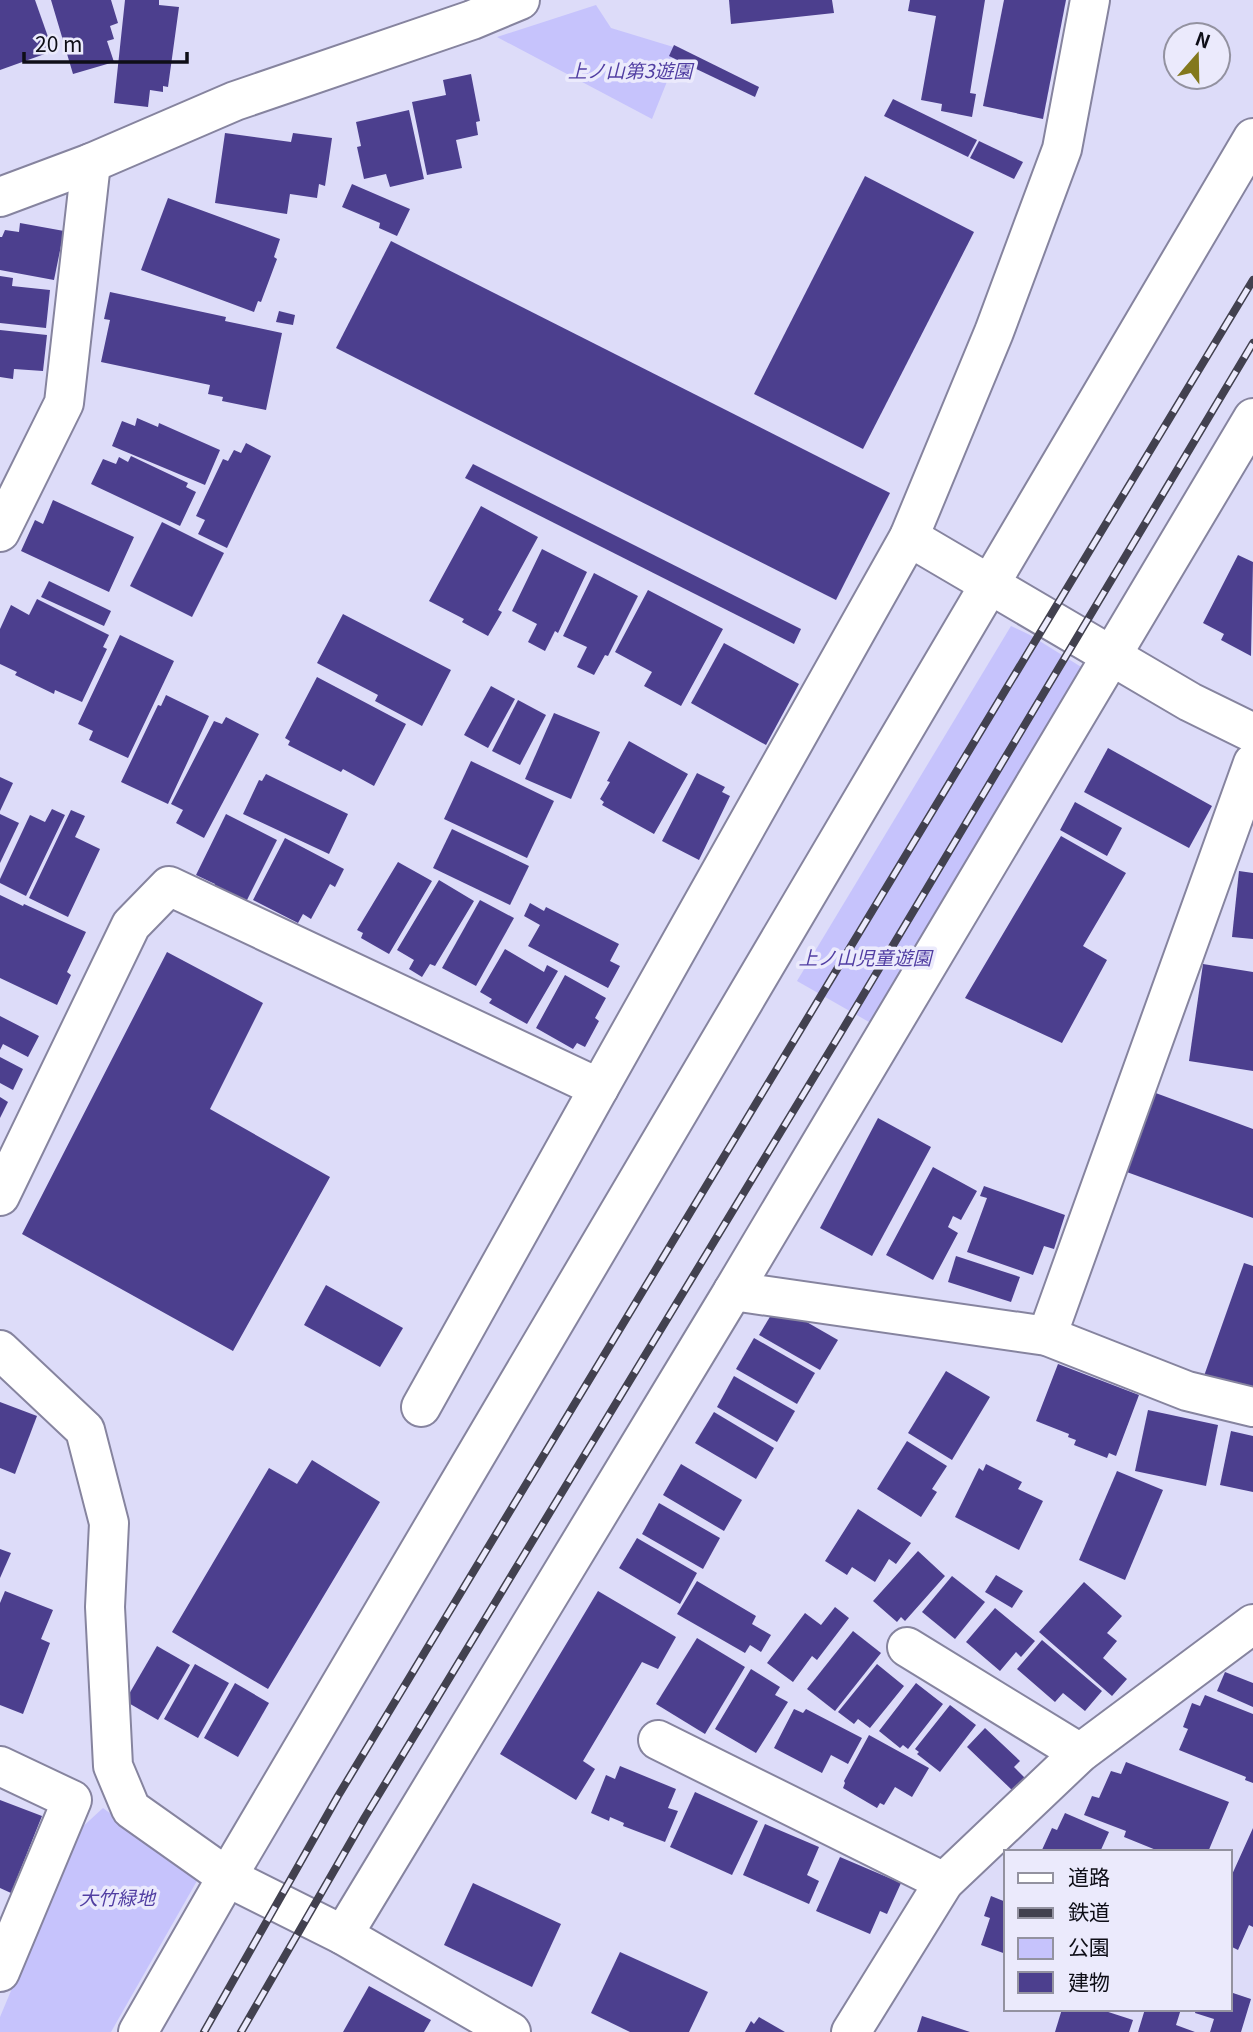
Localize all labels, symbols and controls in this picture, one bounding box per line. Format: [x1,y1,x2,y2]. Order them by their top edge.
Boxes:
scale bar [24,21,187,65]
north arrow [1162,21,1232,91]
text: N [1192,23,1215,54]
text: 20 m [35,28,82,58]
park label: 上ノ山第3遊園 [568,56,695,83]
park label: 上ノ山児童遊園 [798,943,934,970]
legend [1004,1850,1232,2011]
text: 道路 [1068,1861,1110,1891]
park label: 大竹緑地 [79,1883,157,1910]
text: 鉄道 [1068,1896,1110,1926]
text: 公園 [1068,1931,1110,1961]
text: 建物 [1068,1966,1110,1996]

